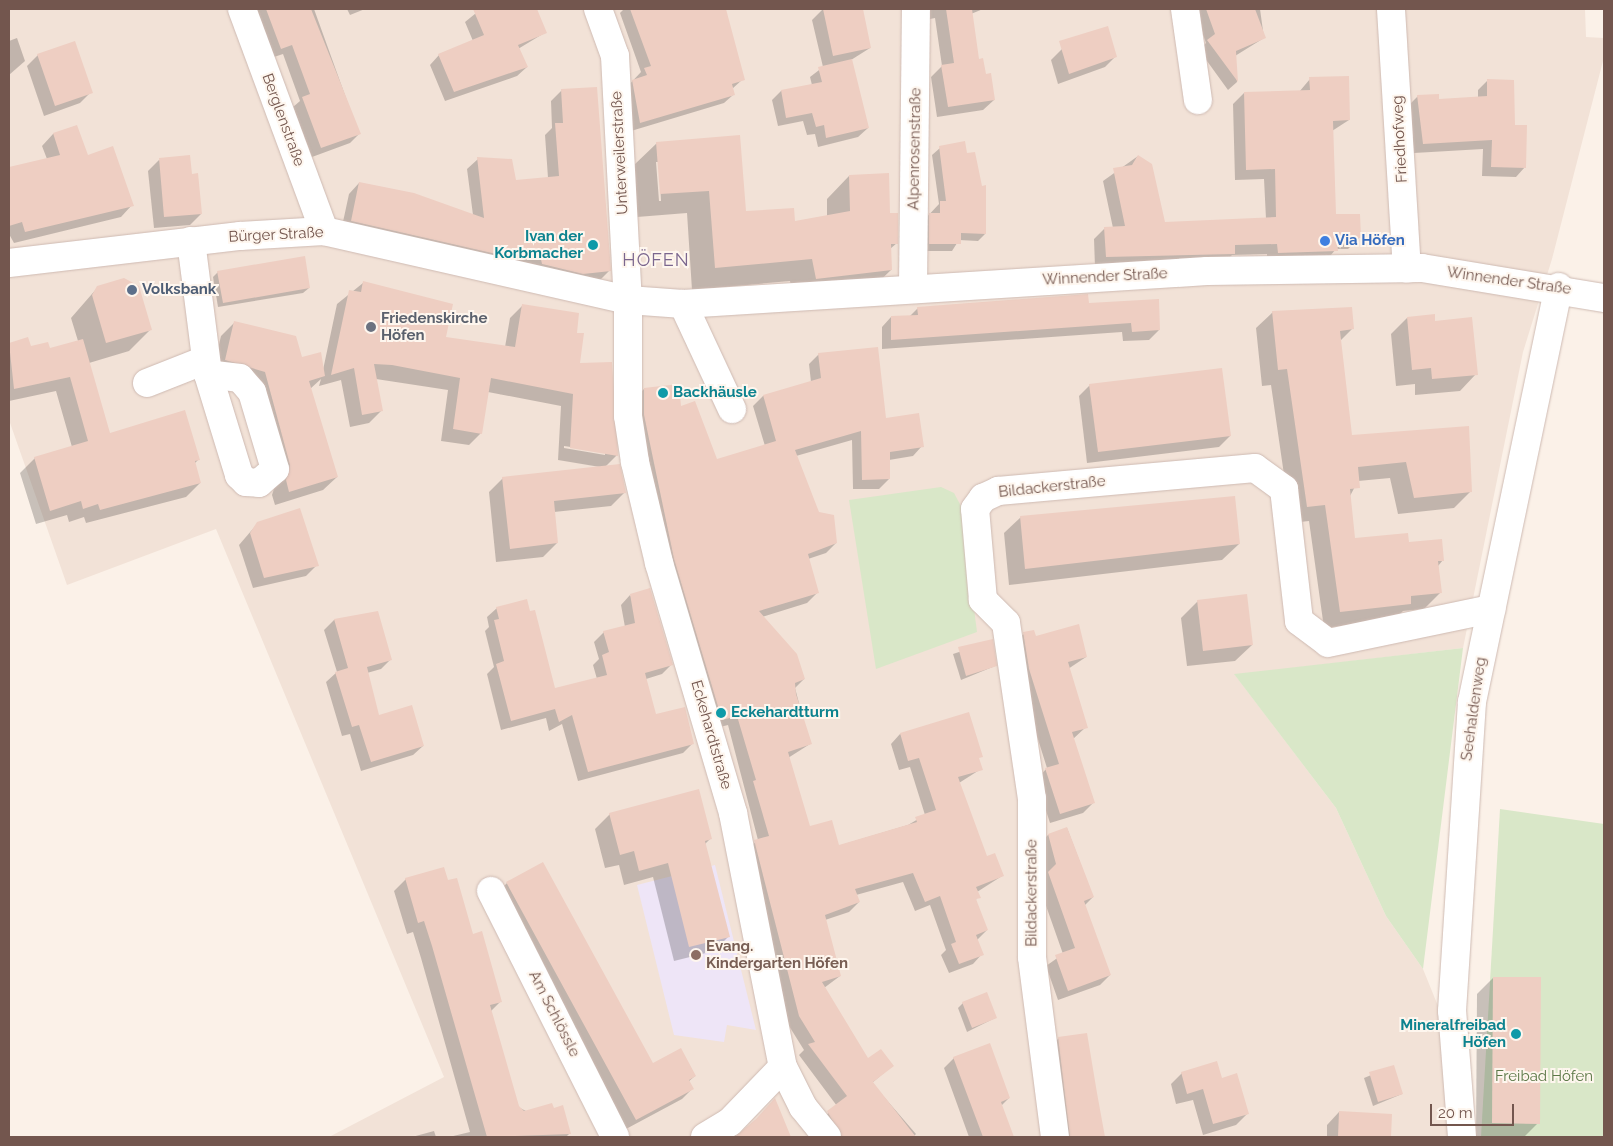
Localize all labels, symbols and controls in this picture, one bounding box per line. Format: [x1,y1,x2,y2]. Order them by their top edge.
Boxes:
street label: Berglenstraße [258,71,308,169]
street label: Alpenrosenstraße [905,88,925,210]
street label: Unterweilerstraße [608,91,632,215]
street label: Friedhofweg [1389,95,1411,183]
street label: Bürger Straße [228,224,324,246]
place label: Ivan der Korbmacher [494,227,583,262]
place label: Via Höfen [1335,232,1405,250]
marker: Via Höfen [1319,235,1331,247]
marker: Ivan der Korbmacher [587,239,599,251]
district label: HÖFEN [622,249,690,271]
street label: Winnender Straße [1446,263,1572,299]
street label: Winnender Straße [1042,265,1168,289]
place label: Volksbank [142,281,216,299]
marker: Volksbank [126,284,138,296]
place label: Friedenskirche Höfen [381,309,487,344]
marker: Friedenskirche Höfen [365,321,377,333]
place label: Backhäusle [673,384,757,402]
marker: Backhäusle [657,387,669,399]
street label: Bildackerstraße [998,472,1106,502]
street label: Seehaldenweg [1458,656,1490,762]
street label: Eckehardtstraße [687,678,735,792]
place label: Eckehardtturm [731,704,839,722]
marker: Eckehardtturm [715,707,727,719]
street label: Bildackerstraße [1023,839,1041,947]
place label: Evang. Kindergarten Höfen [706,937,848,972]
marker: Evang. Kindergarten Höfen [690,949,702,961]
street label: Am Schlössle [525,968,583,1060]
place label: Mineralfreibad Höfen [1400,1016,1506,1051]
marker: Mineralfreibad Höfen [1510,1028,1522,1040]
park label: Freibad Höfen [1495,1068,1593,1086]
scale bar [1433,1094,1517,1126]
text: 20 m [1438,1104,1473,1122]

